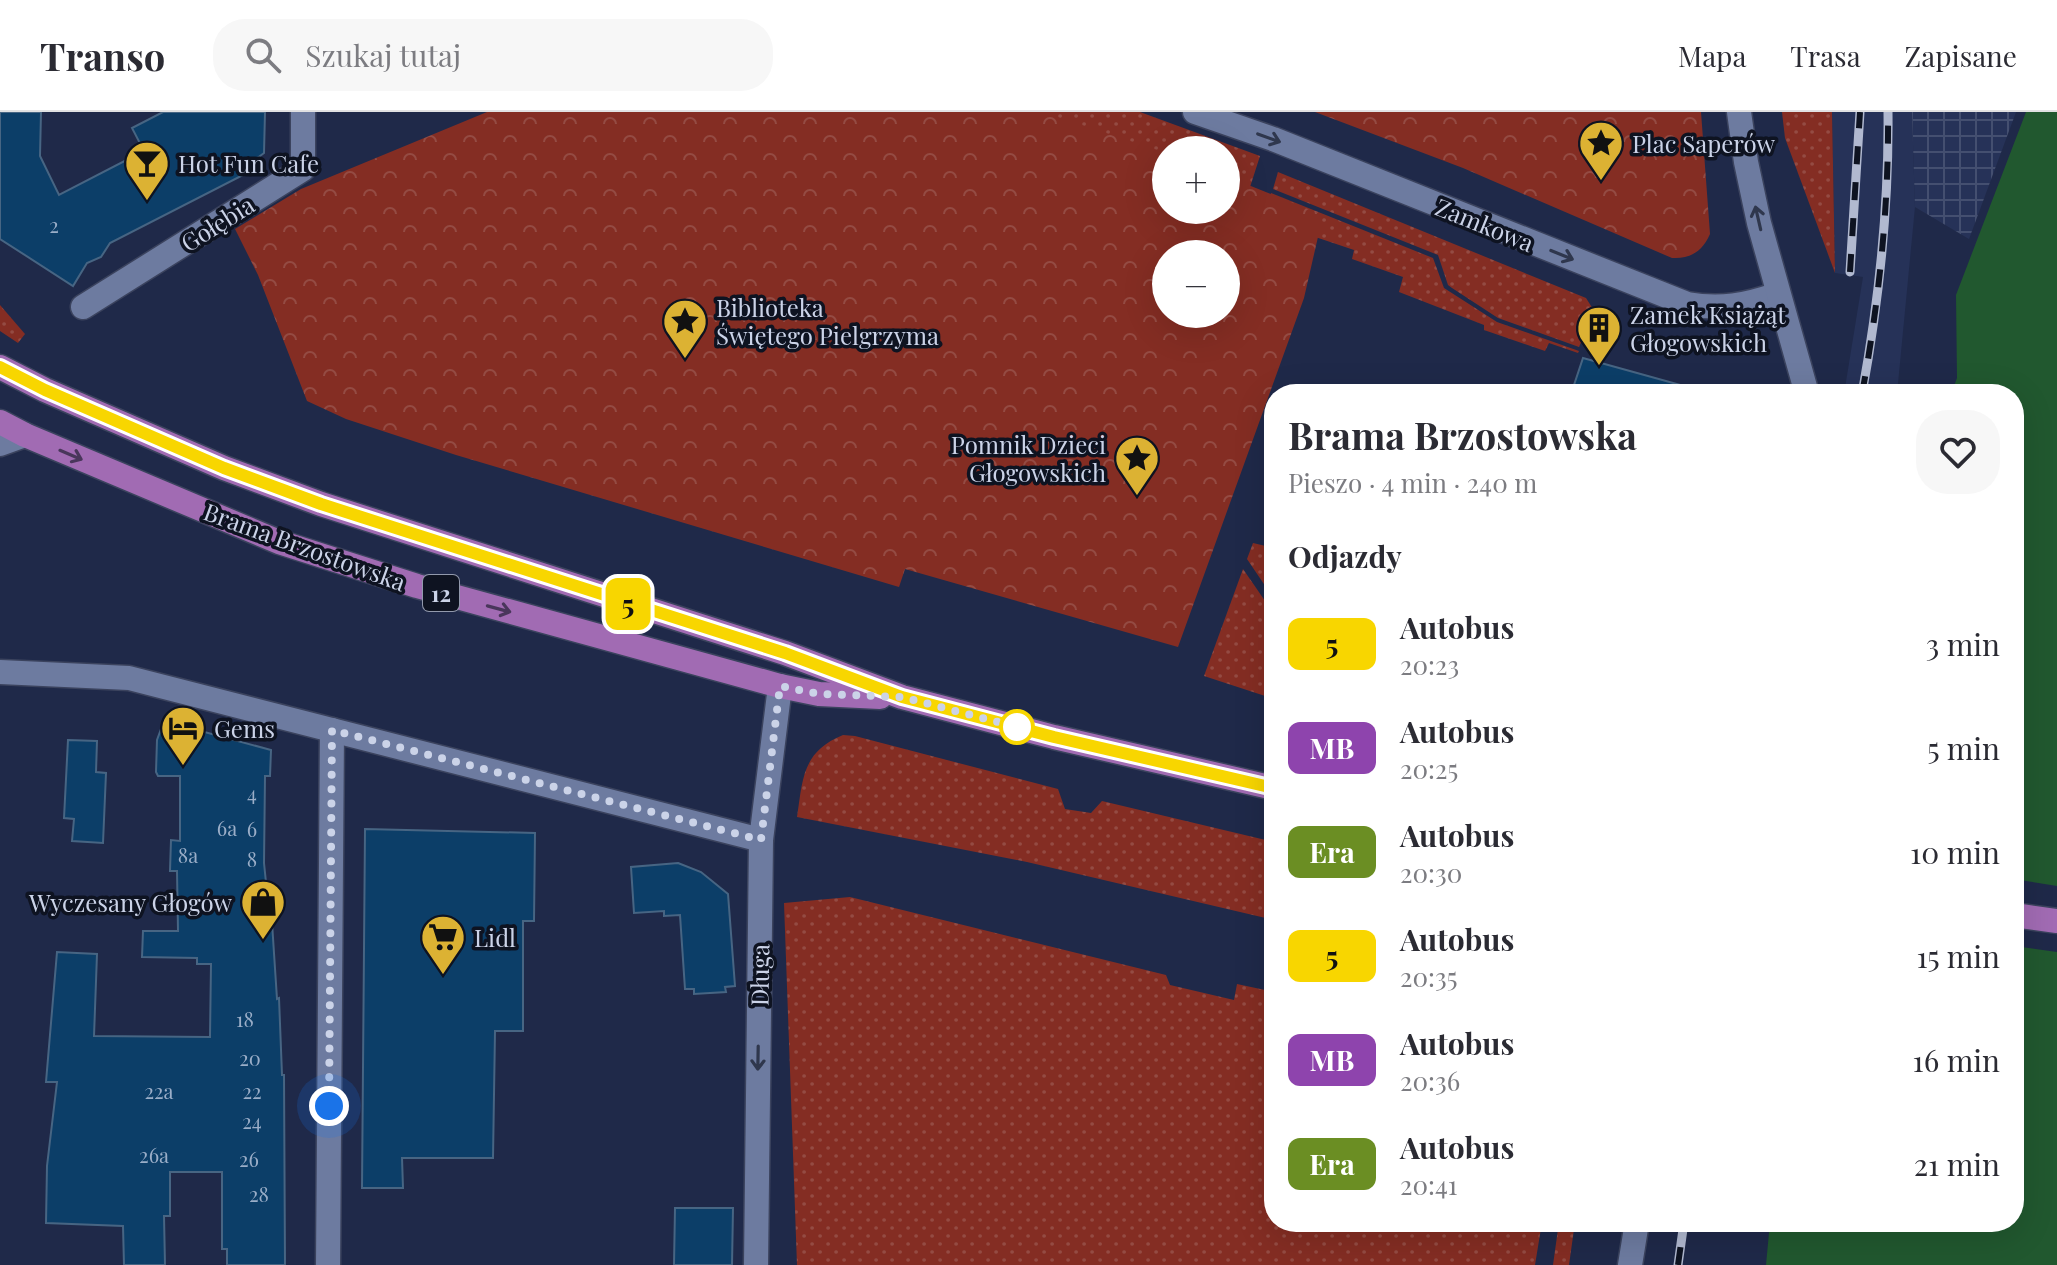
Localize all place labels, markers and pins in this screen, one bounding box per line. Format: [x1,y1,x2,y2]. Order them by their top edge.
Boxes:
place icon: Plac Saperów [1577,119,1625,182]
place label: Plac Saperów [1632,127,1775,159]
bar icon: Hot Fun Cafe [123,139,171,202]
place label: Hot Fun Cafe [178,147,319,179]
place label: Biblioteka Świętego Pielgrzyma [716,291,939,351]
place icon: Biblioteka Świętego Pielgrzyma [661,297,709,360]
place label: Zamek Książąt Głogowskich [1630,298,1786,358]
building icon: Zamek Książąt Głogowskich [1575,304,1623,367]
place label: Pomnik Dzieci Głogowskich [951,428,1106,488]
place icon: Pomnik Dzieci Głogowskich [1113,434,1161,497]
hotel icon: Gems [159,704,207,767]
unlabelled marker [1000,710,1034,744]
place label: Gems [214,712,275,744]
shop icon: Wyczesany Głogów [239,878,287,941]
place label: Wyczesany Głogów [28,886,233,918]
supermarket icon: Lidl [419,913,467,976]
place label: Lidl [474,921,516,953]

